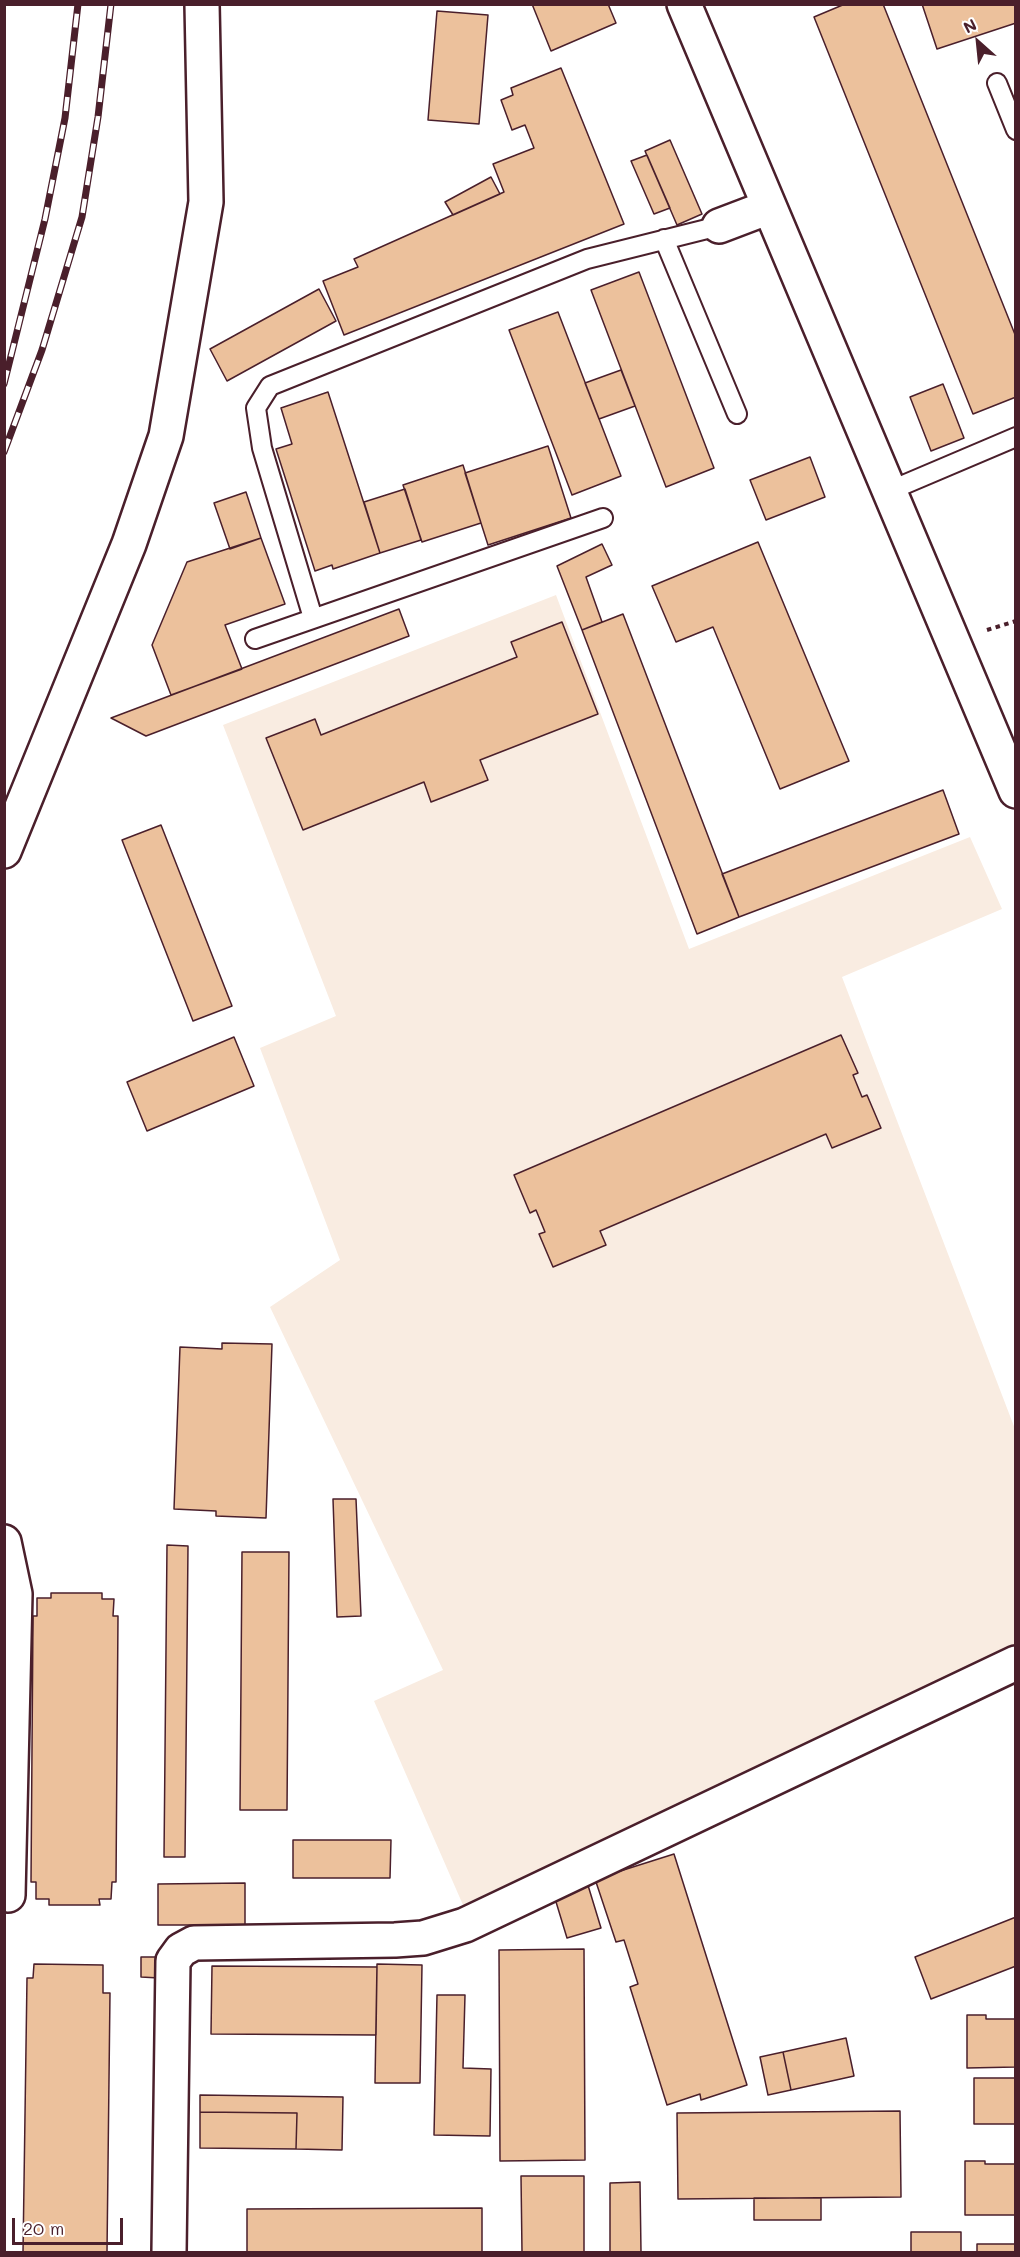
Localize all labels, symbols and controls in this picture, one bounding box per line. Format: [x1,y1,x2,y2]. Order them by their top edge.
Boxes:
north arrow [948,12,1008,72]
text: N [959,13,980,38]
scale bar [15,2206,126,2244]
text: 20 m [23,2216,64,2240]

